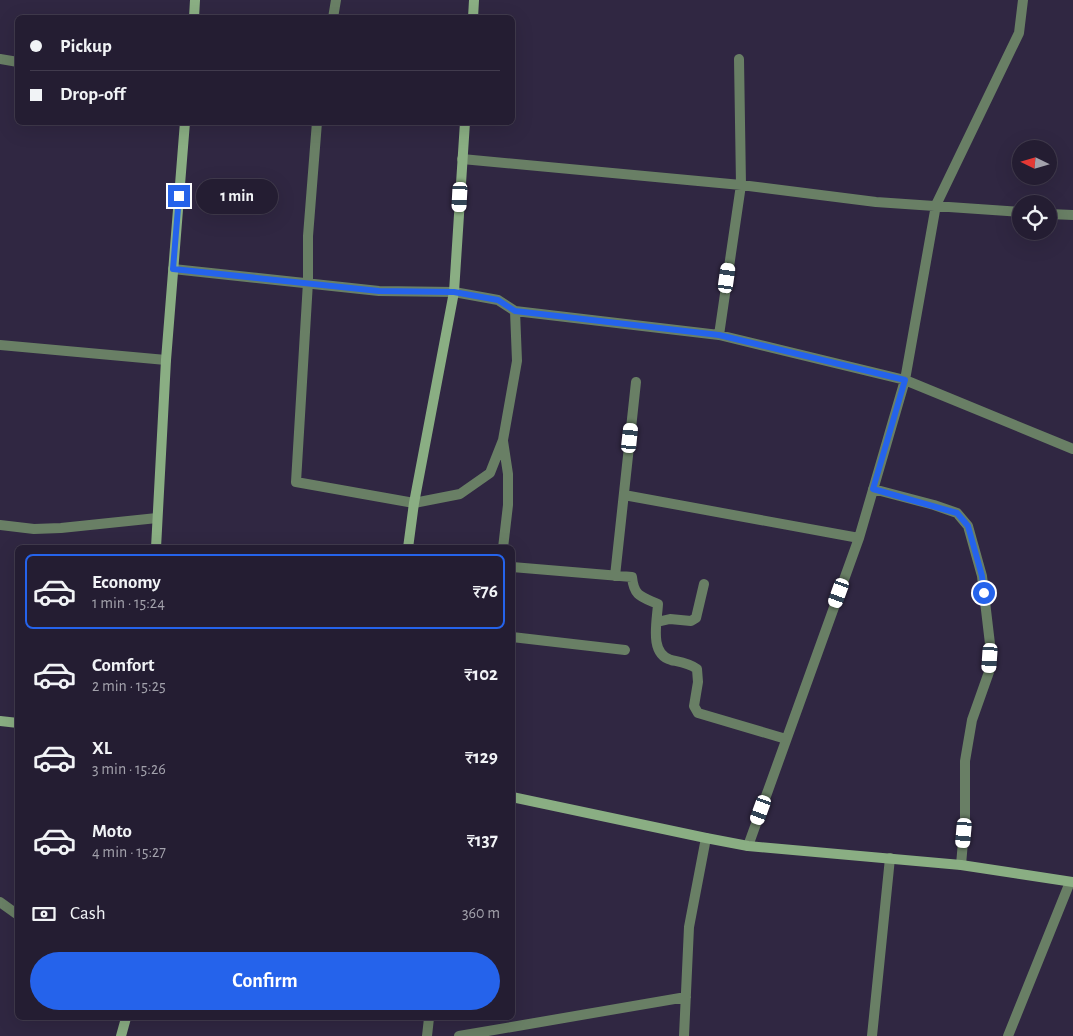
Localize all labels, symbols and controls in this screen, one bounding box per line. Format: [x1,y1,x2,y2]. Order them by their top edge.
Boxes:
text: Pickup [60,37,112,56]
text: Drop-off [60,85,125,104]
north arrow [1012,140,1058,185]
map controls [1012,140,1057,240]
callout: 1 min [196,178,279,214]
car [451,182,468,212]
route end [168,185,190,207]
text: 1 min [220,188,254,204]
button: locate [1012,195,1057,240]
car [717,262,736,294]
car [620,422,639,454]
icon: car [32,569,77,614]
text: Economy [92,573,161,592]
car [826,576,851,610]
text: ₹76 [473,582,498,601]
route start [973,582,995,604]
text: 1 min · 15:24 [92,595,165,611]
car [981,643,998,673]
icon: car [32,652,77,697]
text: Comfort [92,656,154,675]
text: ₹102 [464,665,498,684]
text: 2 min · 15:25 [92,678,166,694]
icon: car [32,735,77,780]
text: XL [92,739,112,758]
text: ₹129 [465,748,498,767]
text: 3 min · 15:26 [92,761,166,777]
car [748,793,773,827]
car [955,817,972,849]
icon: car [32,818,77,863]
text: Moto [92,822,132,841]
text: ₹137 [467,831,498,850]
text: 4 min · 15:27 [92,844,166,860]
icon: cash [30,900,58,928]
text: Cash [70,904,106,923]
text: 360 m [462,905,500,921]
button: Confirm [30,952,500,1010]

